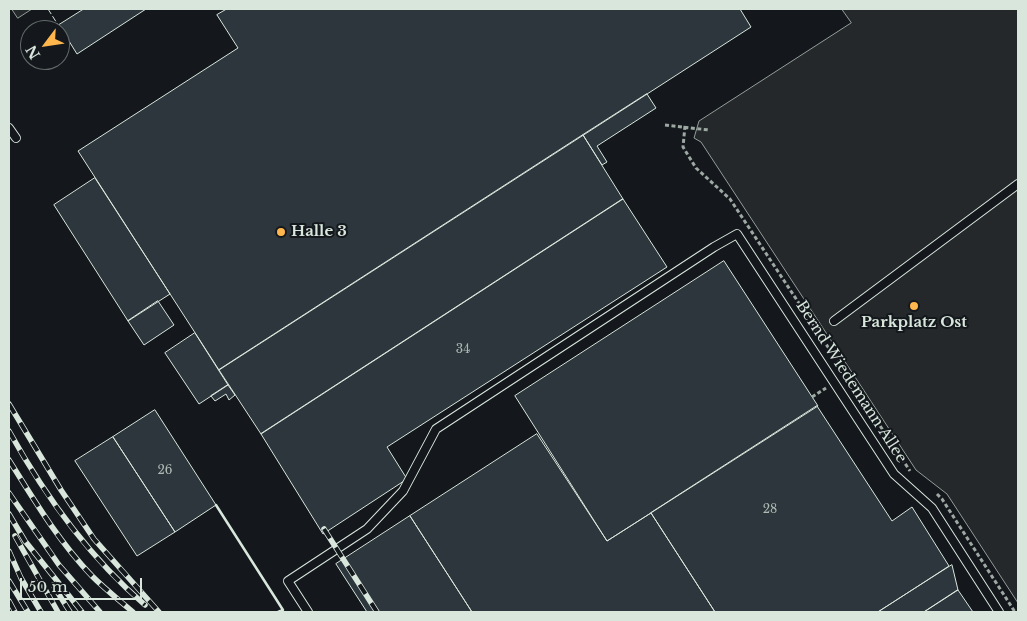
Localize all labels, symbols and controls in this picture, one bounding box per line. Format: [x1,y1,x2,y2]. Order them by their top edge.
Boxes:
north arrow [20,20,70,70]
text: N [22,42,44,62]
place label: Halle 3 [291,223,347,241]
marker: Halle 3 [275,226,287,238]
street label: Bernd Wiedemann Allee [792,297,910,467]
marker: Parkplatz Ost [908,300,920,312]
place label: Parkplatz Ost [861,314,967,332]
house number: 34 [456,343,470,357]
house number: 26 [157,464,173,478]
house number: 28 [763,503,777,517]
scale bar [22,568,145,600]
text: 50 m [28,577,68,596]

